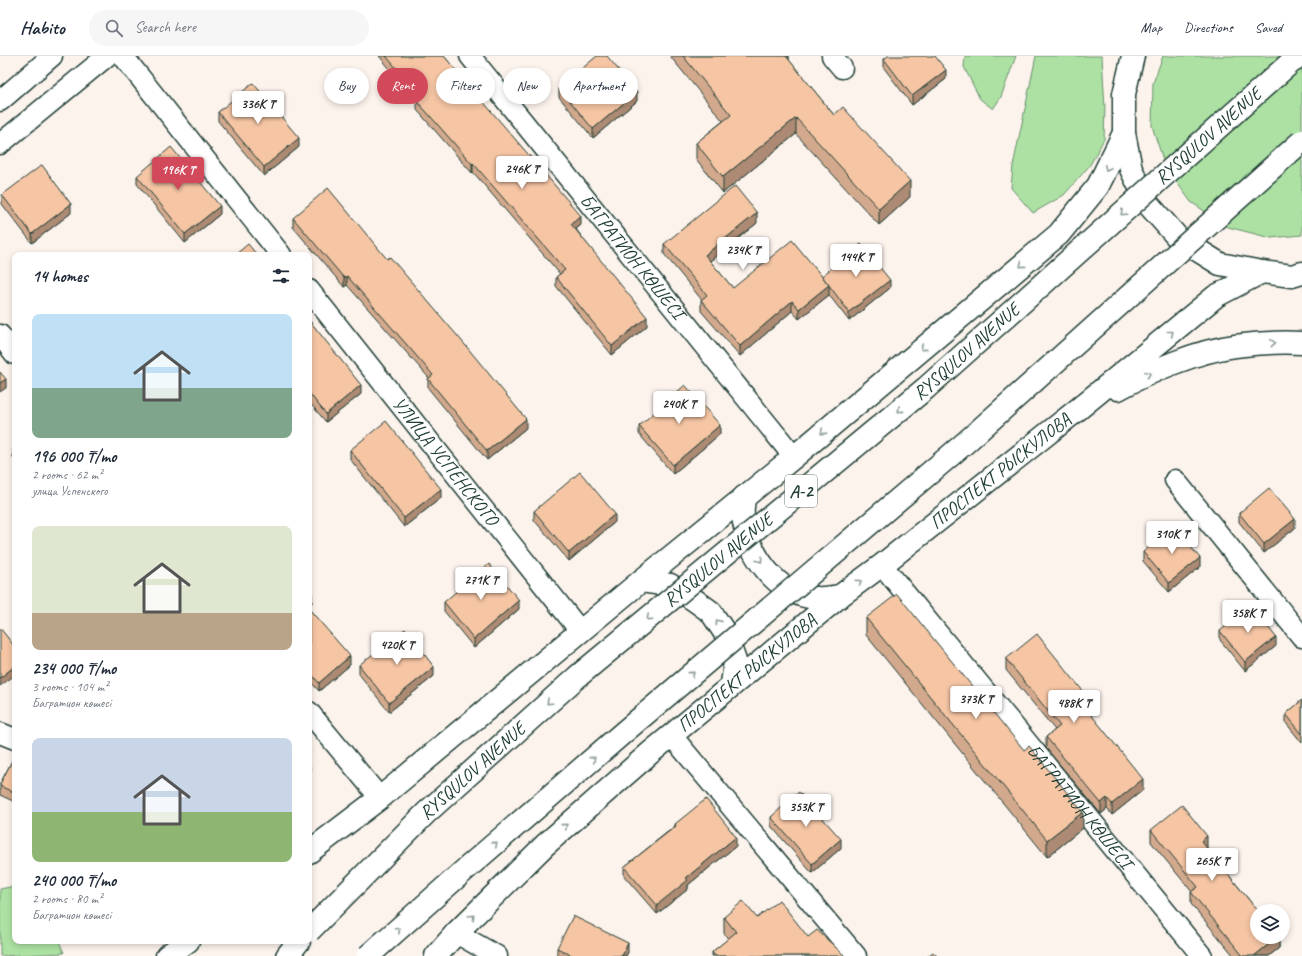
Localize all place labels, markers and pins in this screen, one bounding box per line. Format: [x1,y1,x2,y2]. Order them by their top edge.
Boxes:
pin: 336K ₸ [225,91,291,125]
pin: 246K ₸ [489,156,555,190]
pin: 196K ₸ [145,157,211,191]
pin: 234K ₸ [710,237,776,271]
pin: 144K ₸ [823,244,889,278]
pin: 240K ₸ [646,391,712,425]
pin: 310K ₸ [1139,521,1205,555]
pin: 271K ₸ [448,567,514,601]
pin: 358K ₸ [1215,600,1281,634]
pin: 420K ₸ [364,632,430,666]
pin: 373K ₸ [943,686,1009,720]
pin: 488K ₸ [1041,690,1107,724]
pin: 353K ₸ [773,794,839,828]
pin: 265K ₸ [1179,848,1245,882]

